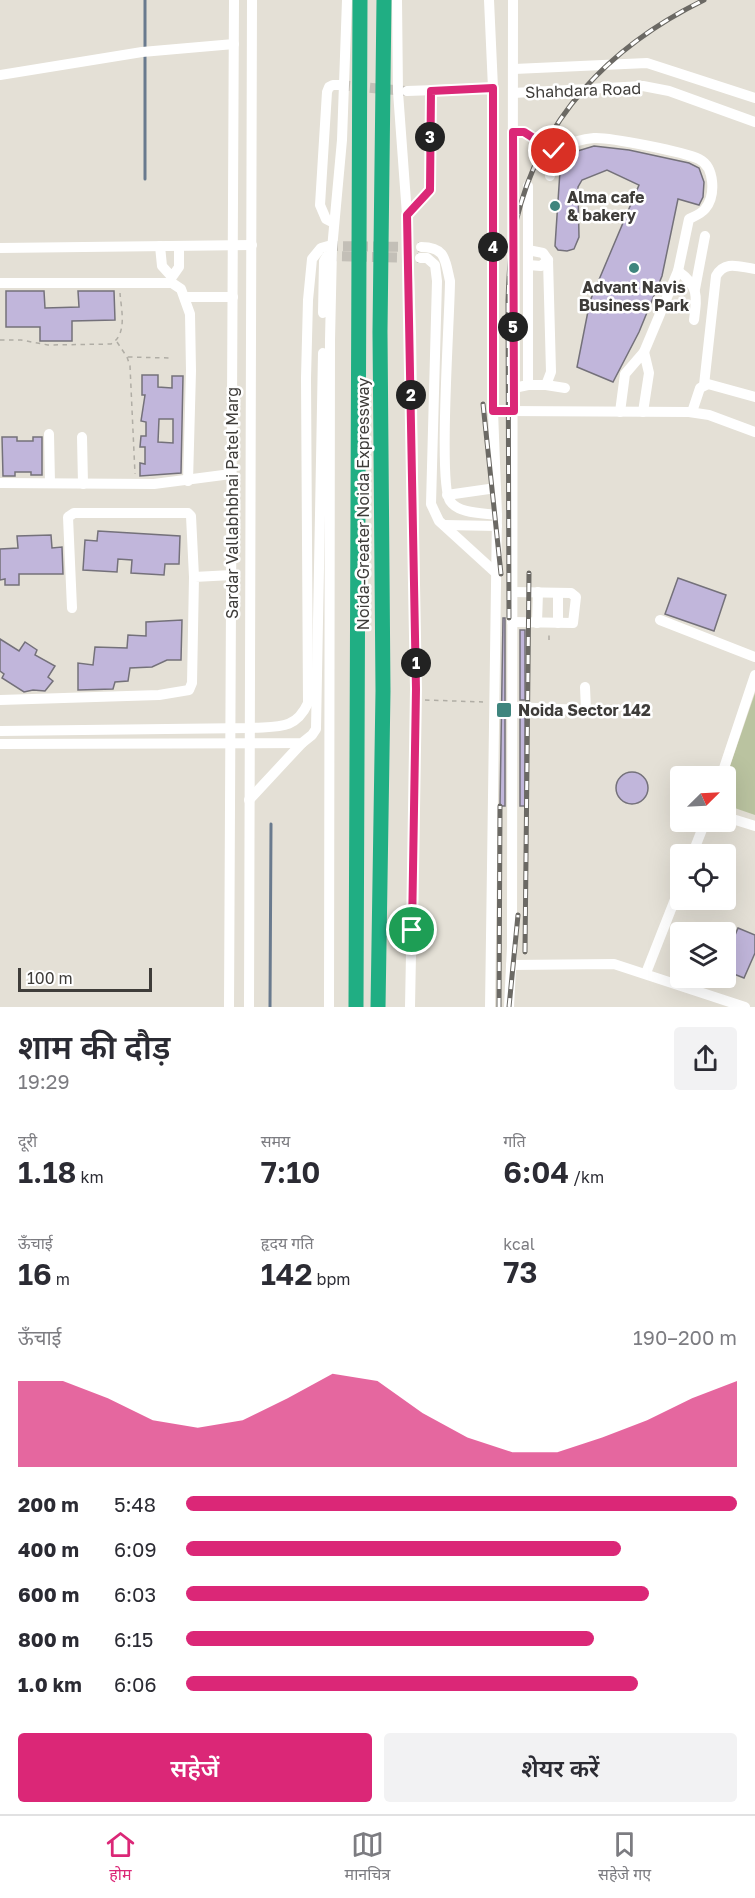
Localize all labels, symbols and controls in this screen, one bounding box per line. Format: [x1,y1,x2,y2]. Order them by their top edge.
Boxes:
street label: Shahdara Road [525,78,641,102]
pin: 3 [415,122,445,152]
pin [528,125,579,176]
text: 3 [425,127,435,147]
icon: check [537,134,570,167]
place label: Alma cafe & bakery [567,187,645,225]
marker: Alma cafe & bakery [548,199,562,213]
pin: 4 [478,232,508,262]
text: 4 [488,237,498,257]
marker: Advant Navis Business Park [627,261,641,275]
place label: Advant Navis Business Park [579,277,690,315]
pin: 5 [498,312,528,342]
text: 5 [508,317,518,337]
street label: Noida-Greater Noida Expressway [353,378,373,630]
pin: 2 [396,380,426,410]
text: 2 [406,385,416,405]
street label: Sardar Vallabhbhai Patel Marg [222,387,242,619]
pin: 1 [401,648,431,678]
text: 1 [412,653,420,673]
place label: Noida Sector 142 [518,700,651,720]
marker: Noida Sector 142 [495,701,513,719]
north arrow [670,766,736,832]
map controls [670,766,736,988]
button: locate [670,844,736,910]
pin [386,904,437,955]
icon: arrive [395,913,428,946]
button: layers [670,922,736,988]
scale bar [18,965,152,992]
text: 100 m [27,968,73,988]
text: शाम की दौड़ [18,1027,170,1066]
button: share [674,1027,737,1090]
text: 19:29 [18,1069,70,1093]
text: दूरी [18,1131,37,1151]
text: समय [261,1131,290,1151]
text: गति [503,1131,526,1151]
text: 1.18 [18,1154,76,1190]
text: 7:10 [261,1154,320,1190]
text: 6:04 [503,1154,569,1190]
text: km [76,1167,104,1187]
text: /km [569,1167,604,1187]
text: ऊँचाई [18,1233,53,1253]
text: हृदय गति [261,1233,314,1253]
text: kcal [503,1234,535,1254]
text: 73 [503,1254,538,1290]
text: 16 [18,1256,52,1292]
text: 142 [261,1256,313,1292]
text: m [52,1269,70,1289]
text: bpm [313,1269,350,1289]
text: ऊँचाई [18,1325,61,1349]
text: 190–200 m [633,1325,737,1349]
text: 200 m [18,1492,79,1516]
text: 5:48 [114,1492,156,1516]
text: 400 m [18,1537,79,1561]
text: 6:09 [114,1537,157,1561]
text: 600 m [18,1582,79,1606]
text: 6:03 [114,1582,156,1606]
text: 800 m [18,1627,79,1651]
text: 6:15 [114,1627,153,1651]
text: 1.0 km [18,1672,82,1696]
text: 6:06 [114,1672,157,1696]
button: सहेजें [18,1733,372,1802]
button: शेयर करें [384,1733,737,1802]
tab: होम [104,1828,137,1887]
tab: मानचित्र [345,1828,390,1887]
tab: सहेजे गए [598,1828,651,1887]

